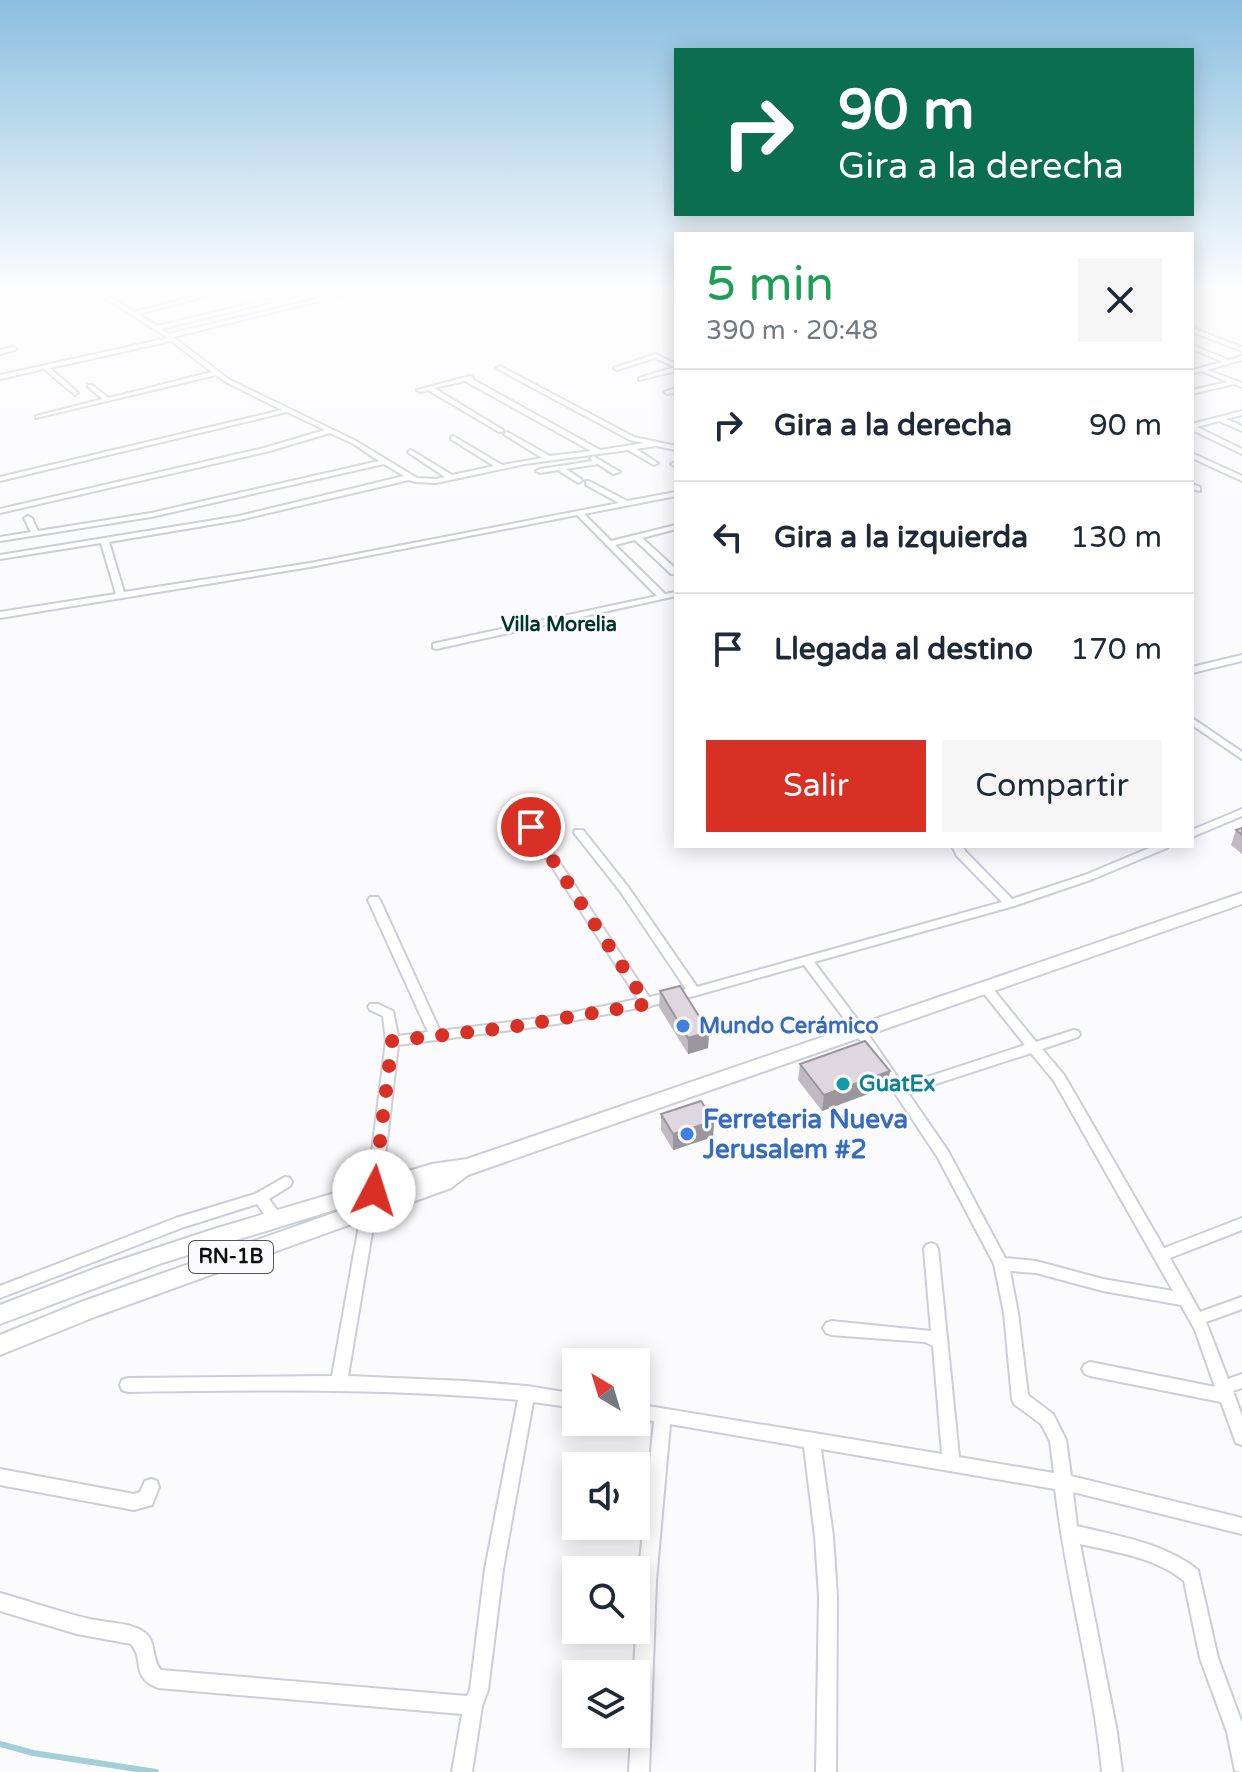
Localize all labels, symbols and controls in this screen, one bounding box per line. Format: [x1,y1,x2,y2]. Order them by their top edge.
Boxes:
text: 90 m [838,77,974,144]
icon: right [706,80,810,184]
text: Gira a la derecha [838,145,1124,188]
text: 5 min [706,256,834,314]
button: close [1078,258,1162,342]
text: 390 m · 20:48 [706,315,878,346]
icon: right [706,403,750,447]
text: Gira a la derecha [774,407,1012,444]
text: 90 m [1089,407,1162,444]
icon: left [706,515,750,559]
text: Gira a la izquierda [774,519,1028,556]
text: 130 m [1070,519,1162,556]
district label: Villa Morelia [501,613,617,637]
icon: arrive [706,627,750,671]
text: Llegada al destino [774,631,1033,668]
text: 170 m [1070,631,1162,668]
button: Salir [706,740,926,832]
button: Compartir [942,740,1162,832]
pin [497,793,565,861]
icon: arrive [509,805,553,849]
place label: Mundo Cerámico [699,1013,879,1039]
marker: Mundo Cerámico [674,1017,692,1035]
place label: GuatEx [859,1071,936,1097]
marker: GuatEx [834,1075,852,1093]
place label: Ferreteria Nueva Jerusalem #2 [702,1104,908,1165]
marker: Ferreteria Nueva Jerusalem #2 [678,1125,696,1143]
position arrow [332,1149,416,1233]
road number: RN-1B [189,1241,273,1273]
north arrow [562,1348,650,1436]
map controls [562,1348,650,1748]
button: sound [562,1452,650,1540]
button: search [562,1556,650,1644]
button: layers [562,1660,650,1748]

